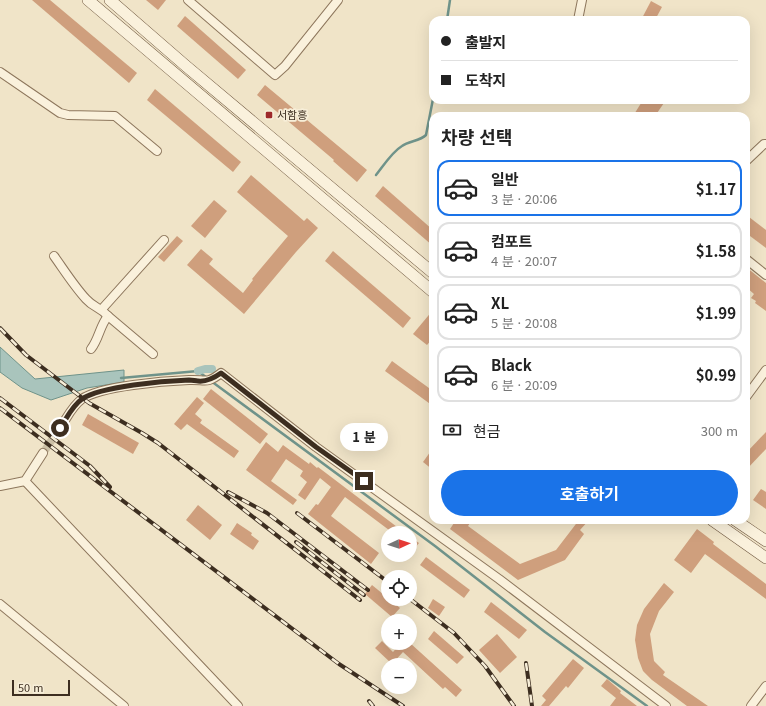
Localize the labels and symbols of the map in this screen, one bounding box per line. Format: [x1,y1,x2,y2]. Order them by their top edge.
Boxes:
place label: 서함흥 [277,106,307,122]
marker: 서함흥 [264,110,274,120]
route start [51,419,69,437]
callout: 1 분 [340,423,388,451]
route end [355,472,373,490]
north arrow [381,526,417,562]
scale bar [12,678,70,697]

